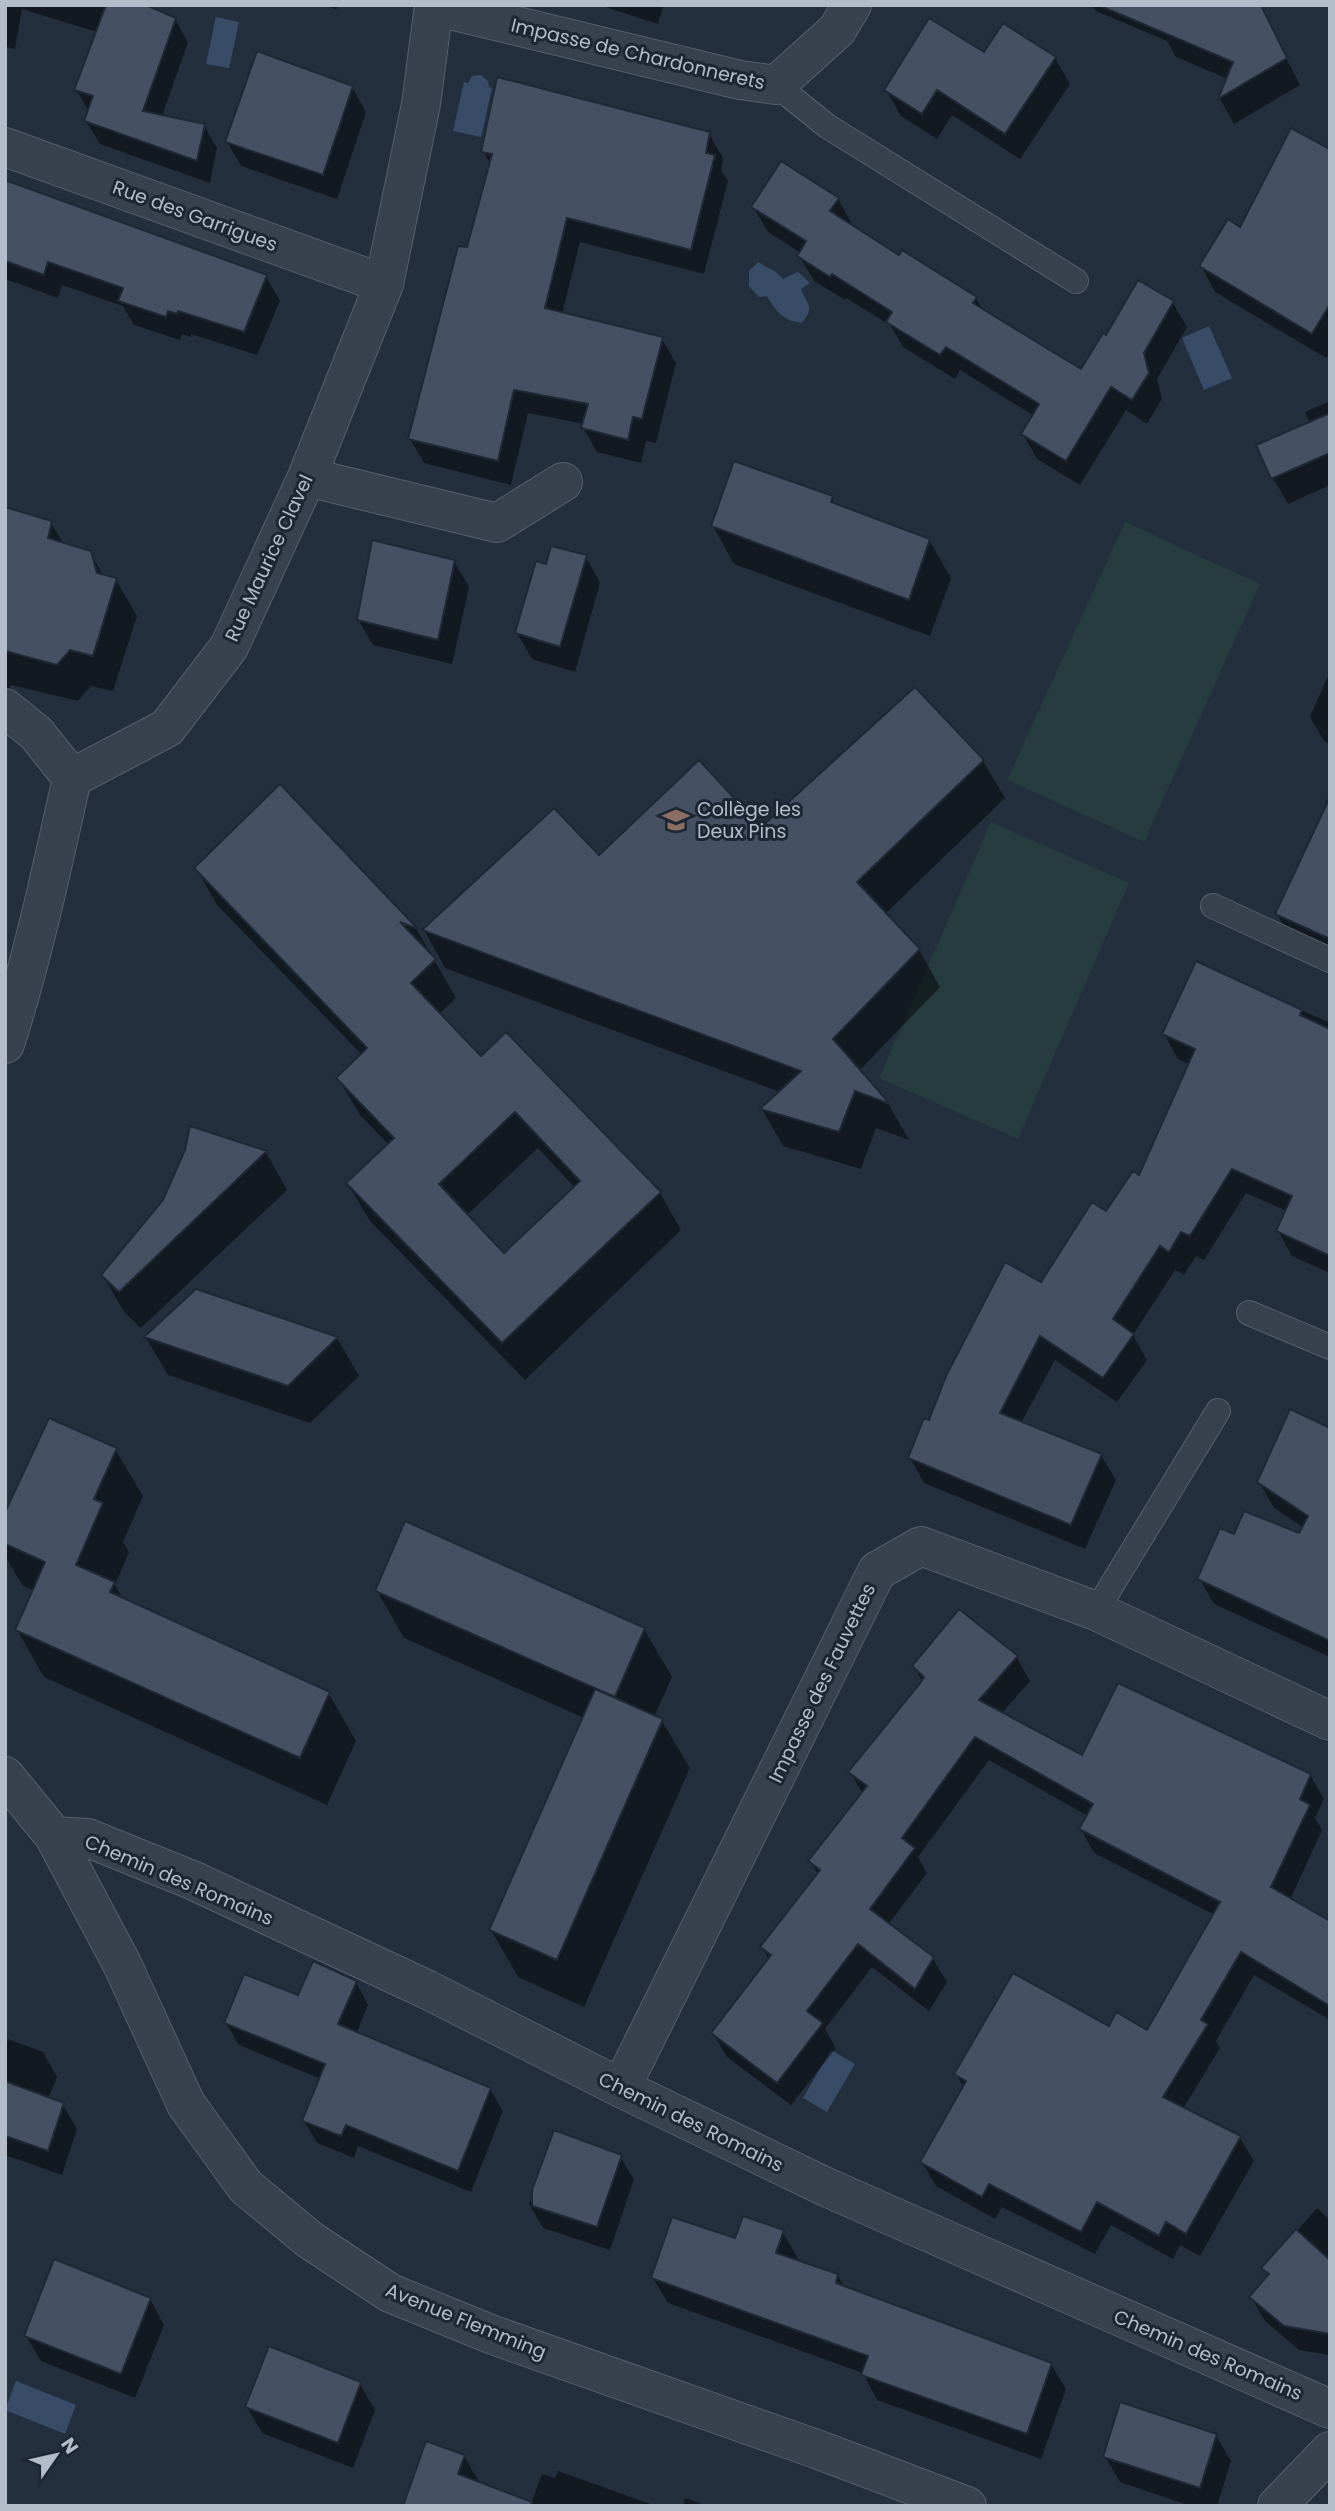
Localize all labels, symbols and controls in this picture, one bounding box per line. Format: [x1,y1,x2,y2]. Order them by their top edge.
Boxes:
street label: Impasse de Chardonnerets [508,12,768,96]
street label: Rue des Garrigues [109,174,281,258]
street label: Rue Maurice Clavel [218,470,320,646]
place label: Collège les Deux Pins [697,796,801,845]
school or university icon: Collège les Deux Pins [661,805,691,835]
street label: Impasse des Fauvettes [762,1579,882,1787]
street label: Chemin des Romains [80,1828,278,1932]
street label: Chemin des Romains [594,2065,788,2179]
street label: Avenue Flemming [382,2276,550,2366]
street label: Chemin des Romains [1109,2303,1307,2407]
north arrow [21,2420,91,2490]
text: N [54,2432,85,2459]

